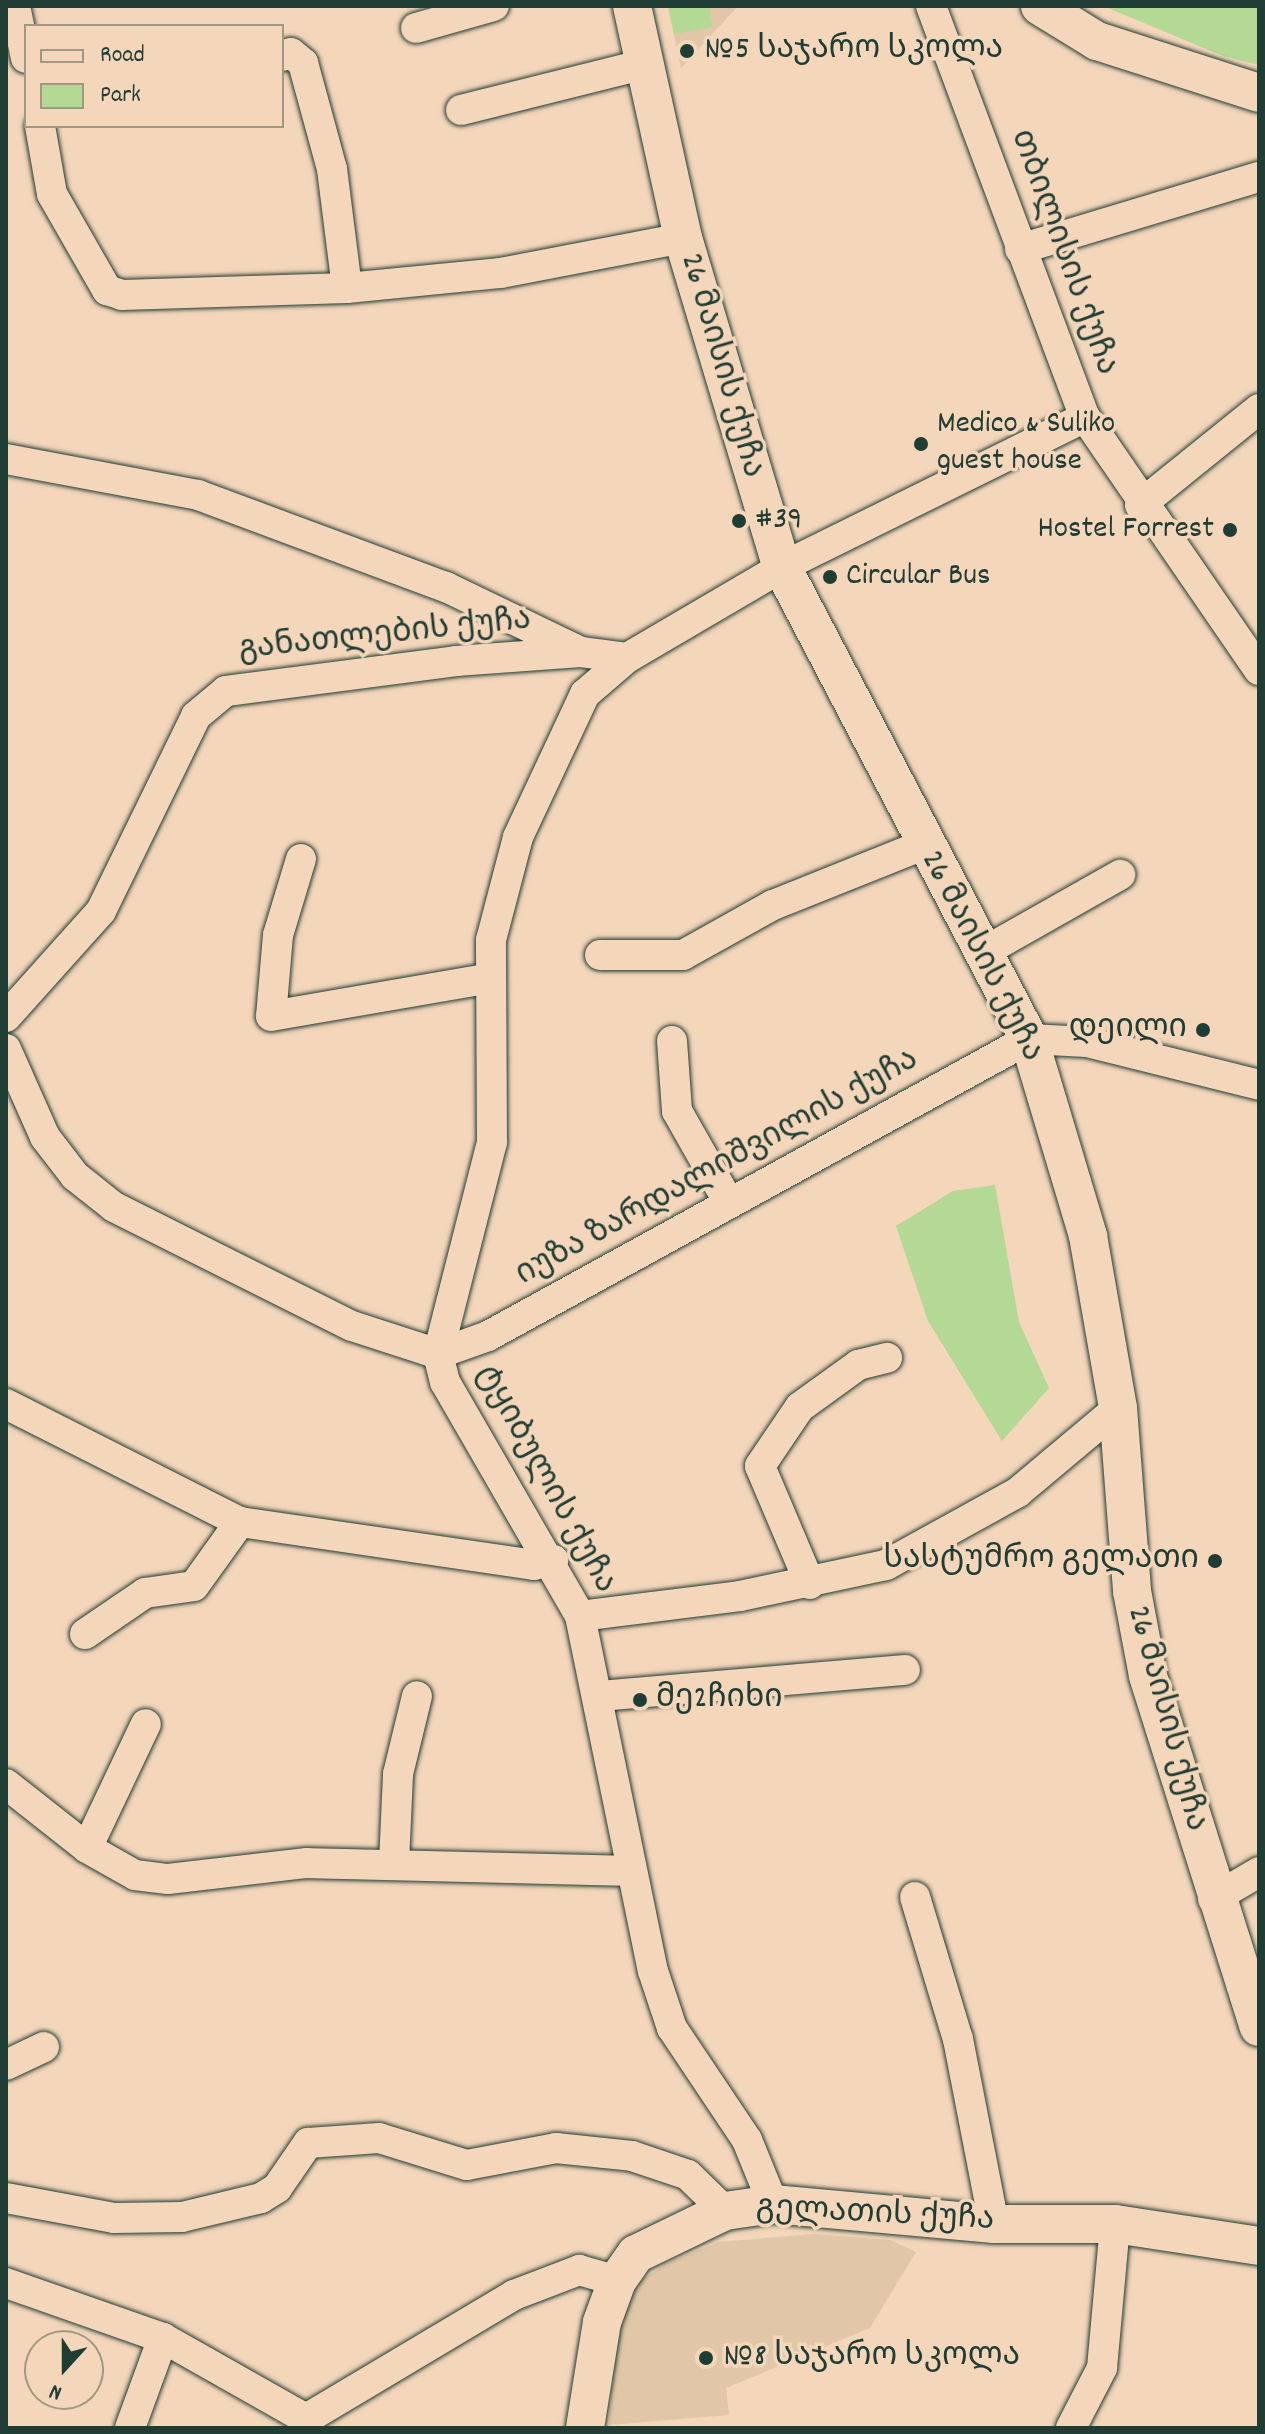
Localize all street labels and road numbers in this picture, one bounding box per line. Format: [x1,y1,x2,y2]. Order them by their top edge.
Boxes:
street label: თბილისის ქუჩა [1000,125,1124,381]
street label: 26 მაისის ქუჩა [670,249,770,483]
street label: განათლების ქუჩა [237,603,533,671]
street label: 26 მაისის ქუჩა [910,845,1050,1069]
street label: იუზა ზარდალიშვილის ქუჩა [510,1042,926,1296]
street label: ტყიბულის ქუჩა [465,1359,623,1601]
street label: 26 მაისის ქუჩა [1117,1602,1213,1836]
street label: გელათის ქუჩა [755,2191,995,2241]

